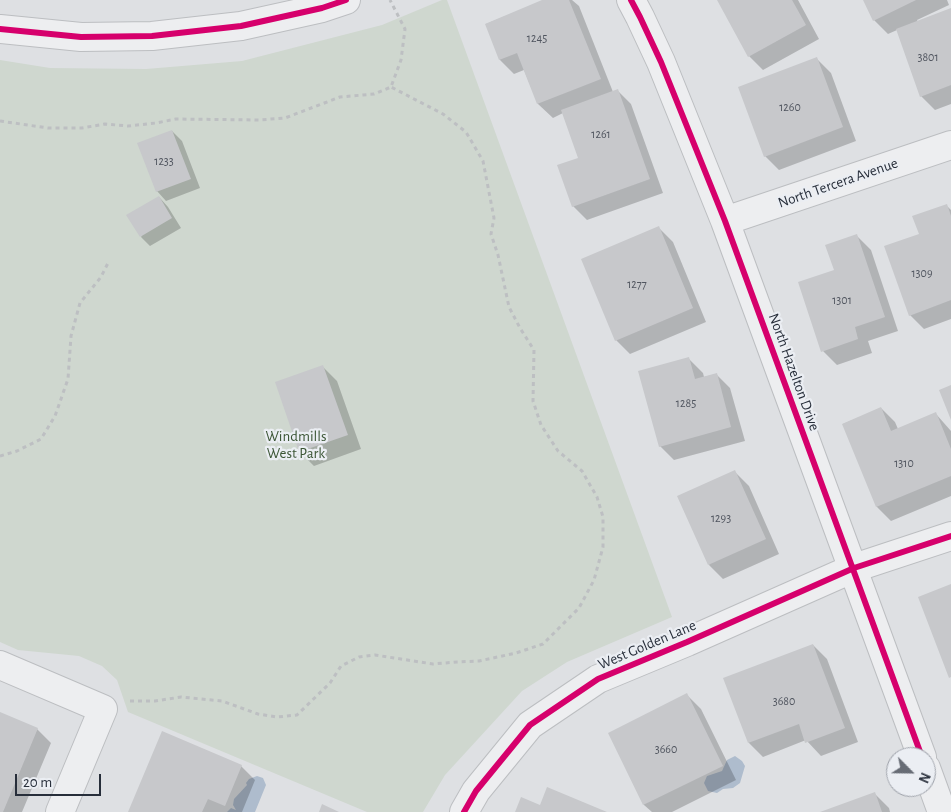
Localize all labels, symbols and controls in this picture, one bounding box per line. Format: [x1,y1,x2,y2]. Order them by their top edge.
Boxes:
house number: 1245 [527,31,547,45]
house number: 3801 [917,50,939,64]
house number: 1260 [779,100,801,114]
house number: 1261 [591,127,611,141]
house number: 1233 [154,154,174,168]
street label: North Tercera Avenue [776,154,900,212]
house number: 1309 [911,266,933,280]
house number: 1277 [627,277,647,291]
house number: 1301 [832,293,852,307]
street label: North Hazelton Drive [764,311,824,433]
house number: 1285 [676,396,696,410]
park label: Windmills West Park [265,427,327,462]
house number: 1310 [894,456,914,470]
house number: 1293 [711,511,731,525]
street label: West Golden Lane [595,616,699,674]
house number: 3680 [773,694,795,708]
house number: 3660 [655,742,677,756]
north arrow [886,747,936,797]
scale bar [18,764,104,796]
text: N [916,770,932,785]
text: 20 m [23,775,52,790]

